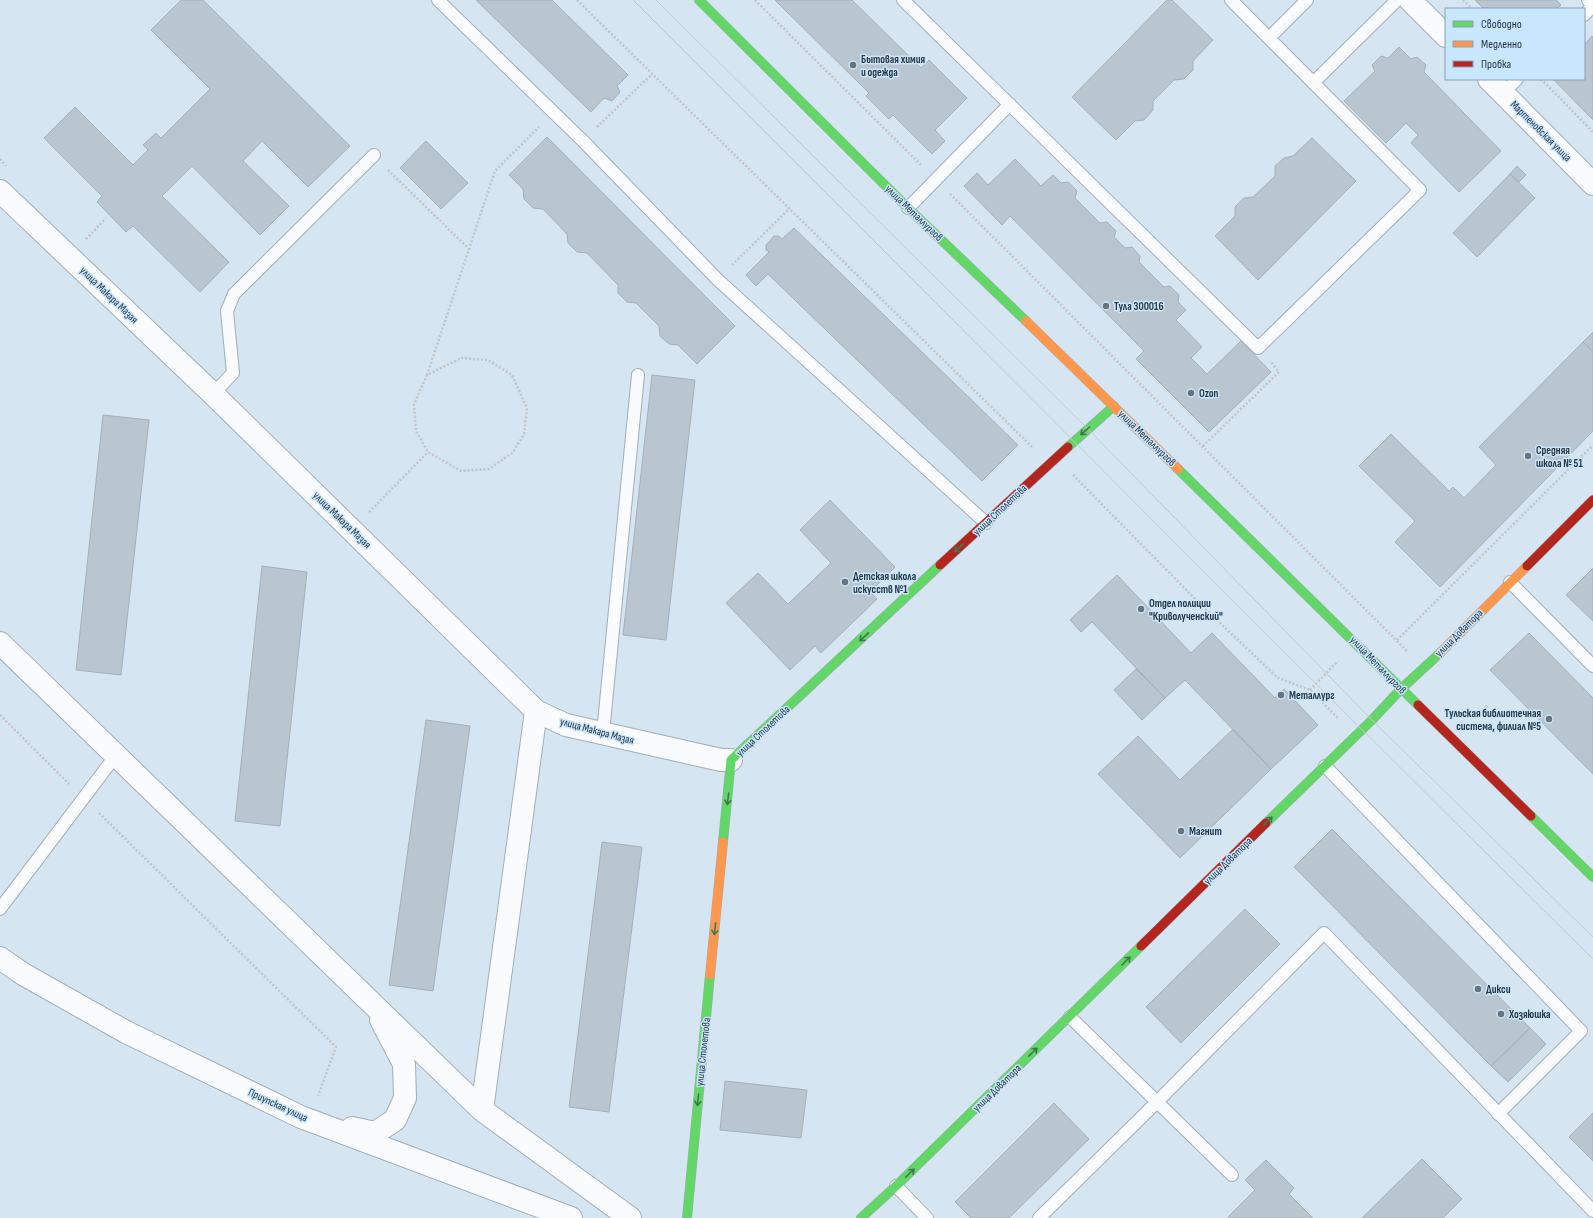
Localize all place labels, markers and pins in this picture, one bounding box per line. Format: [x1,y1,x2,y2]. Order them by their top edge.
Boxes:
place label: Бытовая химия и одежда [861,53,925,79]
marker: Бытовая химия и одежда [848,60,858,70]
place label: Тула 300016 [1114,300,1164,313]
marker: Тула 300016 [1101,301,1111,311]
place label: Ozon [1199,387,1219,400]
marker: Ozon [1186,388,1196,398]
place label: Средняя школа № 51 [1536,444,1583,470]
marker: Средняя школа № 51 [1523,451,1533,461]
place label: Детская школа искусств №1 [853,570,917,596]
marker: Детская школа искусств №1 [840,577,850,587]
place label: Отдел полиции "Криволученский" [1149,597,1223,623]
marker: Отдел полиции "Криволученский" [1136,604,1146,614]
place label: Металлург [1289,689,1335,702]
marker: Металлург [1276,690,1286,700]
place label: Тульская библиотечная система, филиал №5 [1445,707,1541,733]
marker: Тульская библиотечная система, филиал №5 [1544,714,1554,724]
place label: Магнит [1189,825,1222,838]
marker: Магнит [1176,826,1186,836]
place label: Дикси [1486,983,1511,996]
marker: Дикси [1473,984,1483,994]
place label: Хозяюшка [1508,1008,1551,1021]
marker: Хозяюшка [1496,1009,1506,1019]

